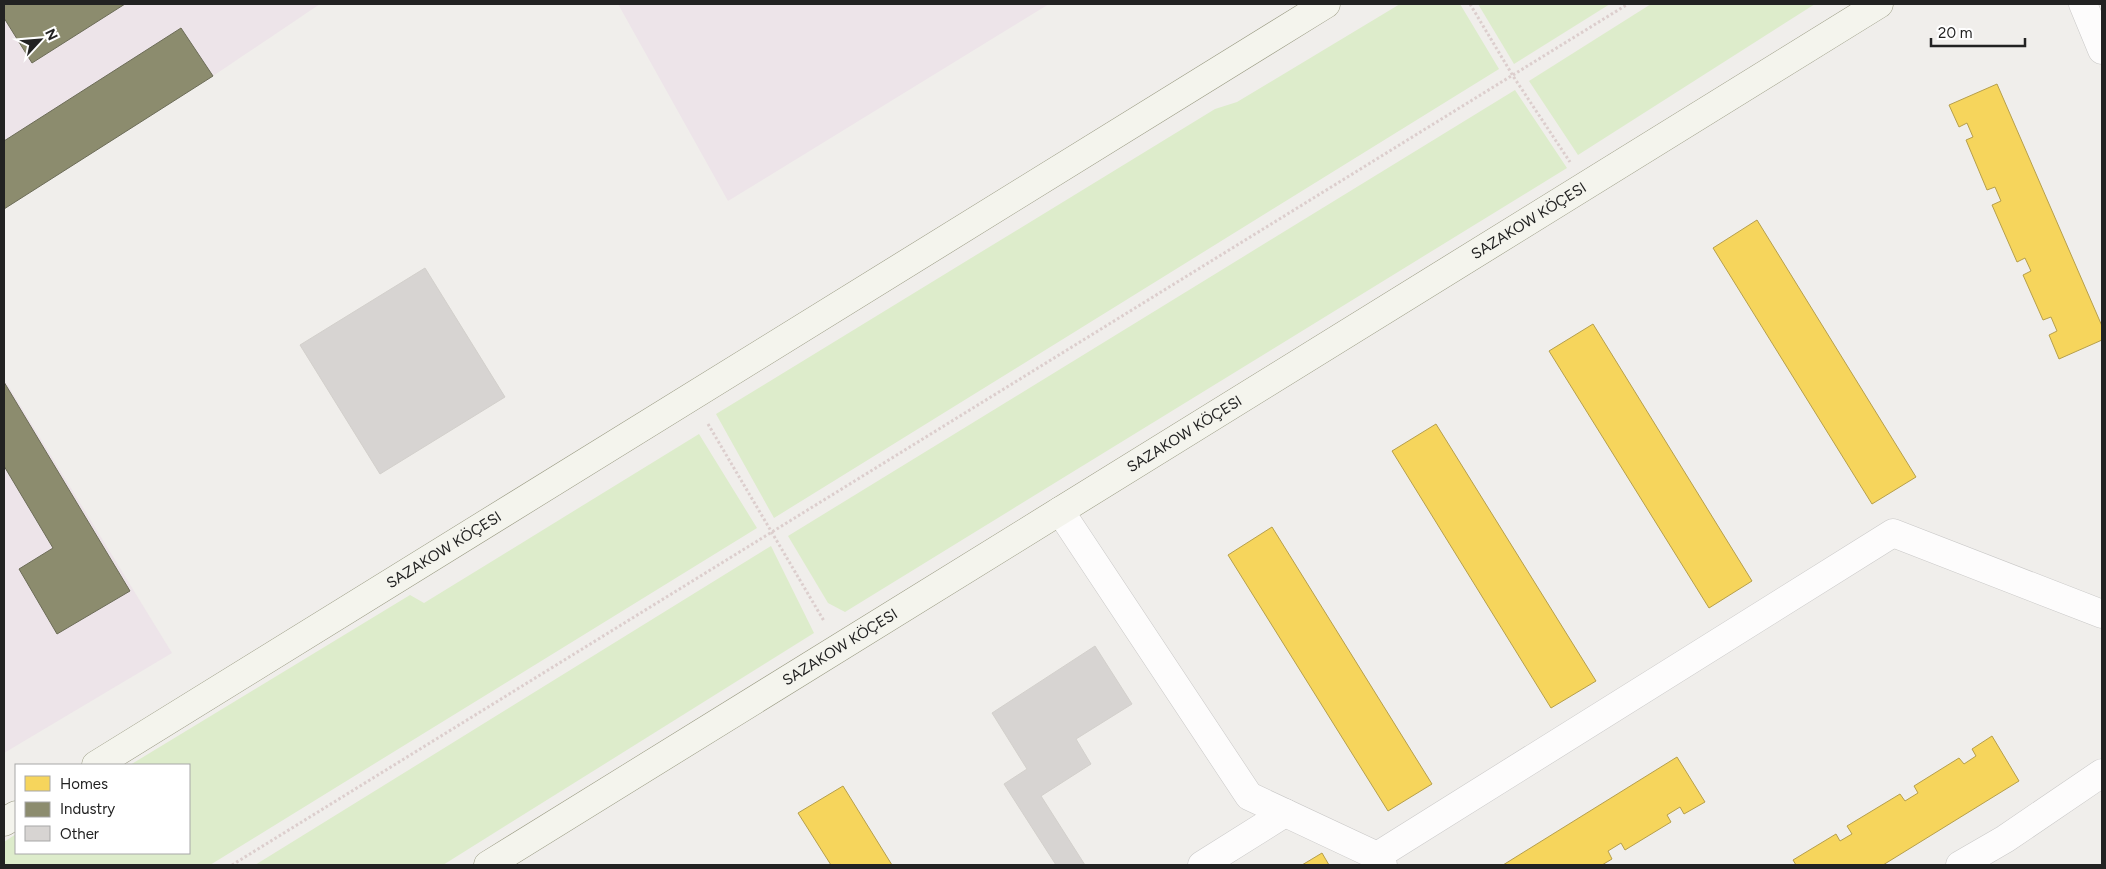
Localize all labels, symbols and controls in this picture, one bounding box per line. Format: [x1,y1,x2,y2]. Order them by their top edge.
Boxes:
north arrow [15,15,65,65]
scale bar [1931,15,2025,47]
text: 20 m [1938,24,1972,42]
text: N [41,26,61,43]
street label: SAZAKOW KÖÇESI [1468,178,1590,263]
street label: SAZAKOW KÖÇESI [1124,392,1245,476]
street label: SAZAKOW KÖÇESI [383,507,505,592]
street label: SAZAKOW KÖÇESI [779,605,901,689]
legend [15,764,190,854]
text: Homes [60,775,108,793]
text: Industry [60,800,115,818]
text: Other [60,825,99,843]

